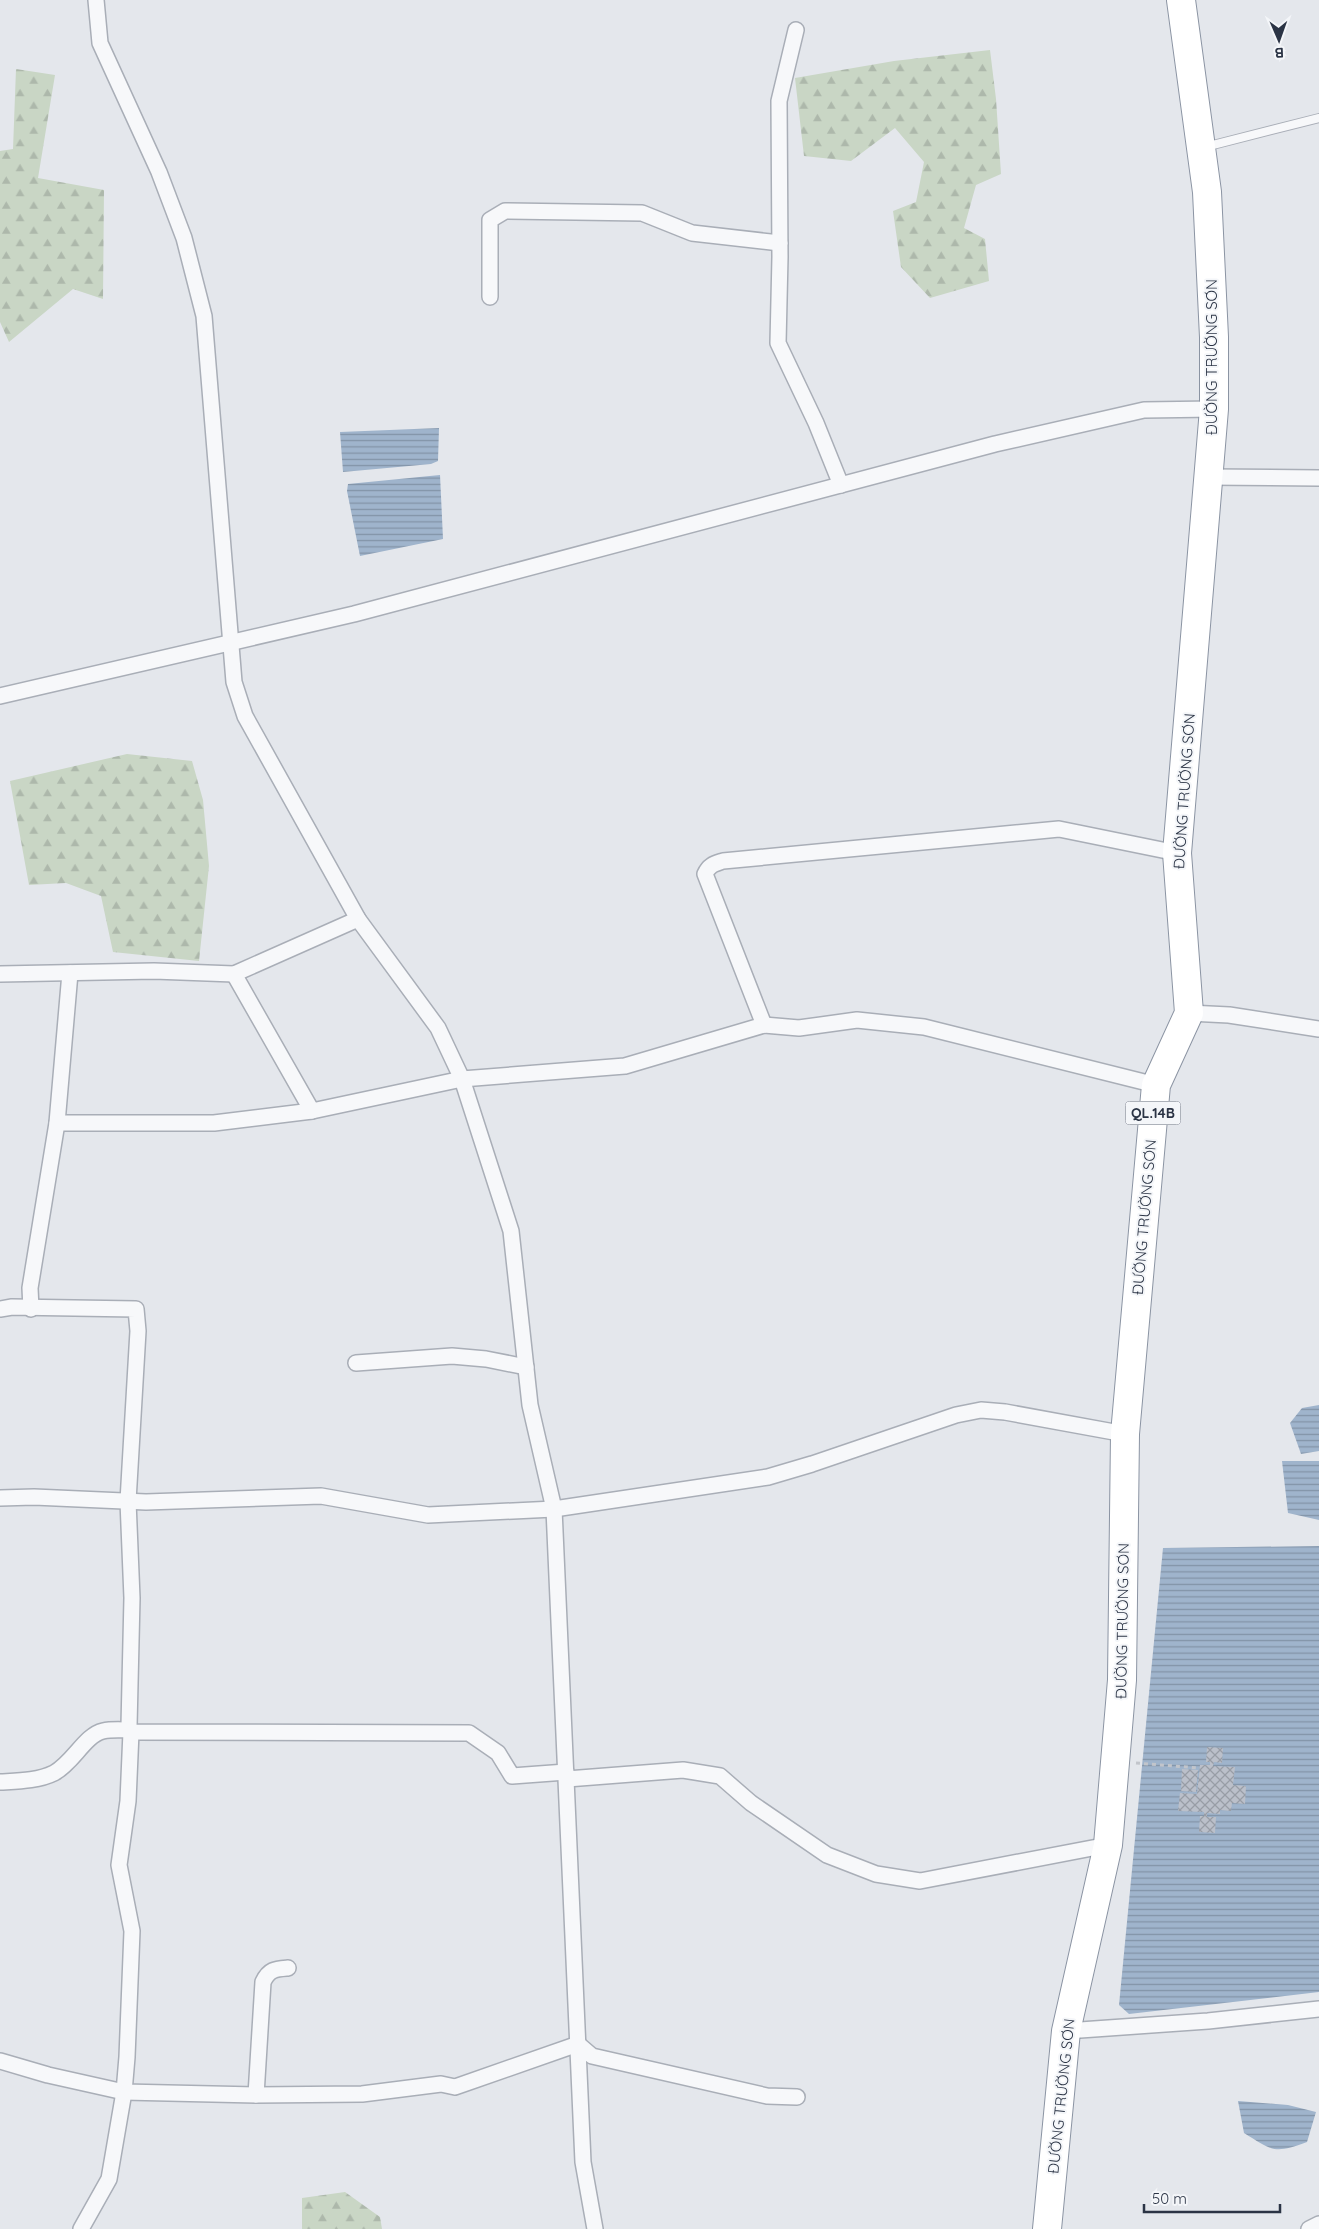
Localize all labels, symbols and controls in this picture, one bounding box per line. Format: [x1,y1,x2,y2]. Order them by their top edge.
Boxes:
north arrow [1254,15,1304,65]
text: B [1275,44,1284,62]
street label: ĐƯỜNG TRƯỜNG SƠN [1202,279,1221,435]
street label: ĐƯỜNG TRƯỜNG SƠN [1169,713,1199,869]
road number: QL.14B [1126,1102,1180,1124]
street label: ĐƯỜNG TRƯỜNG SƠN [1128,1138,1160,1296]
street label: ĐƯỜNG TRƯỜNG SƠN [1111,1543,1133,1699]
street label: ĐƯỜNG TRƯỜNG SƠN [1043,2017,1079,2175]
scale bar [1144,2182,1280,2214]
text: 50 m [1152,2189,1187,2208]

